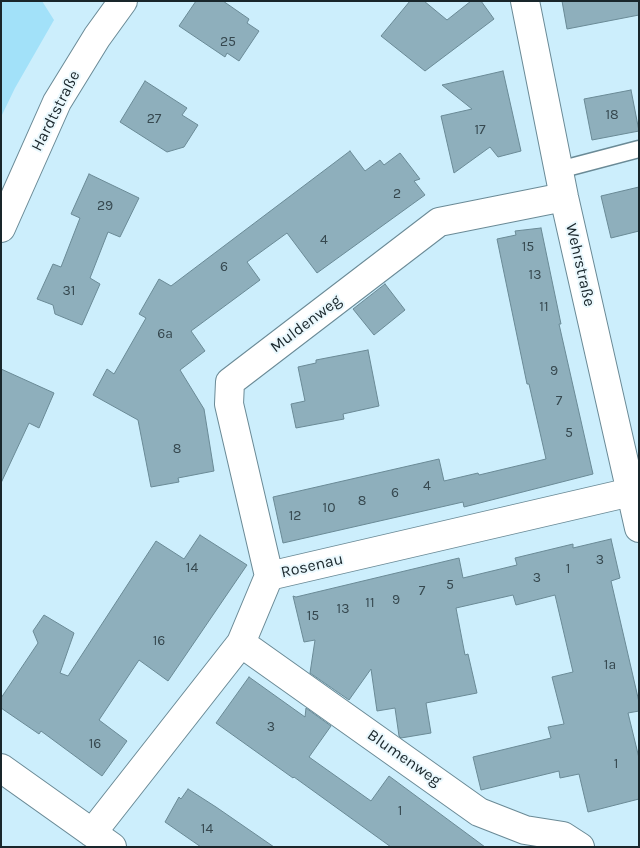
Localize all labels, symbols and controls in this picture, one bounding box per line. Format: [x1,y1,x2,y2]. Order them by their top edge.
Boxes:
house number: 25 [220,34,236,50]
street label: Hardtstraße [28,68,84,154]
house number: 18 [605,107,619,123]
house number: 27 [147,111,161,127]
house number: 17 [474,122,486,138]
house number: 2 [393,186,401,202]
house number: 29 [97,198,113,214]
street label: Wehrstraße [561,222,599,308]
house number: 4 [320,232,328,248]
house number: 15 [522,239,534,255]
house number: 6 [220,259,228,275]
house number: 13 [529,267,541,283]
house number: 31 [63,283,75,299]
street label: Muldenweg [267,291,345,357]
house number: 11 [539,299,549,315]
house number: 6a [157,326,173,342]
house number: 9 [550,363,558,379]
house number: 7 [556,393,562,409]
house number: 5 [565,425,573,441]
house number: 8 [173,441,181,457]
house number: 4 [423,478,431,494]
house number: 6 [391,485,399,501]
house number: 8 [358,493,366,509]
house number: 10 [323,500,335,516]
house number: 12 [289,508,301,524]
street label: Rosenau [279,550,345,582]
house number: 3 [596,552,604,568]
house number: 14 [186,560,198,576]
house number: 1 [566,561,570,577]
house number: 3 [533,570,541,586]
house number: 5 [446,577,454,593]
house number: 7 [419,583,425,599]
house number: 9 [392,592,400,608]
house number: 11 [365,595,375,611]
house number: 13 [337,601,349,617]
house number: 15 [307,608,319,624]
house number: 16 [153,633,165,649]
house number: 1a [604,657,616,673]
house number: 3 [267,719,275,735]
street label: Blumenweg [363,726,445,790]
house number: 16 [89,736,101,752]
house number: 1 [614,756,618,772]
house number: 1 [398,803,402,819]
house number: 14 [201,821,213,837]

